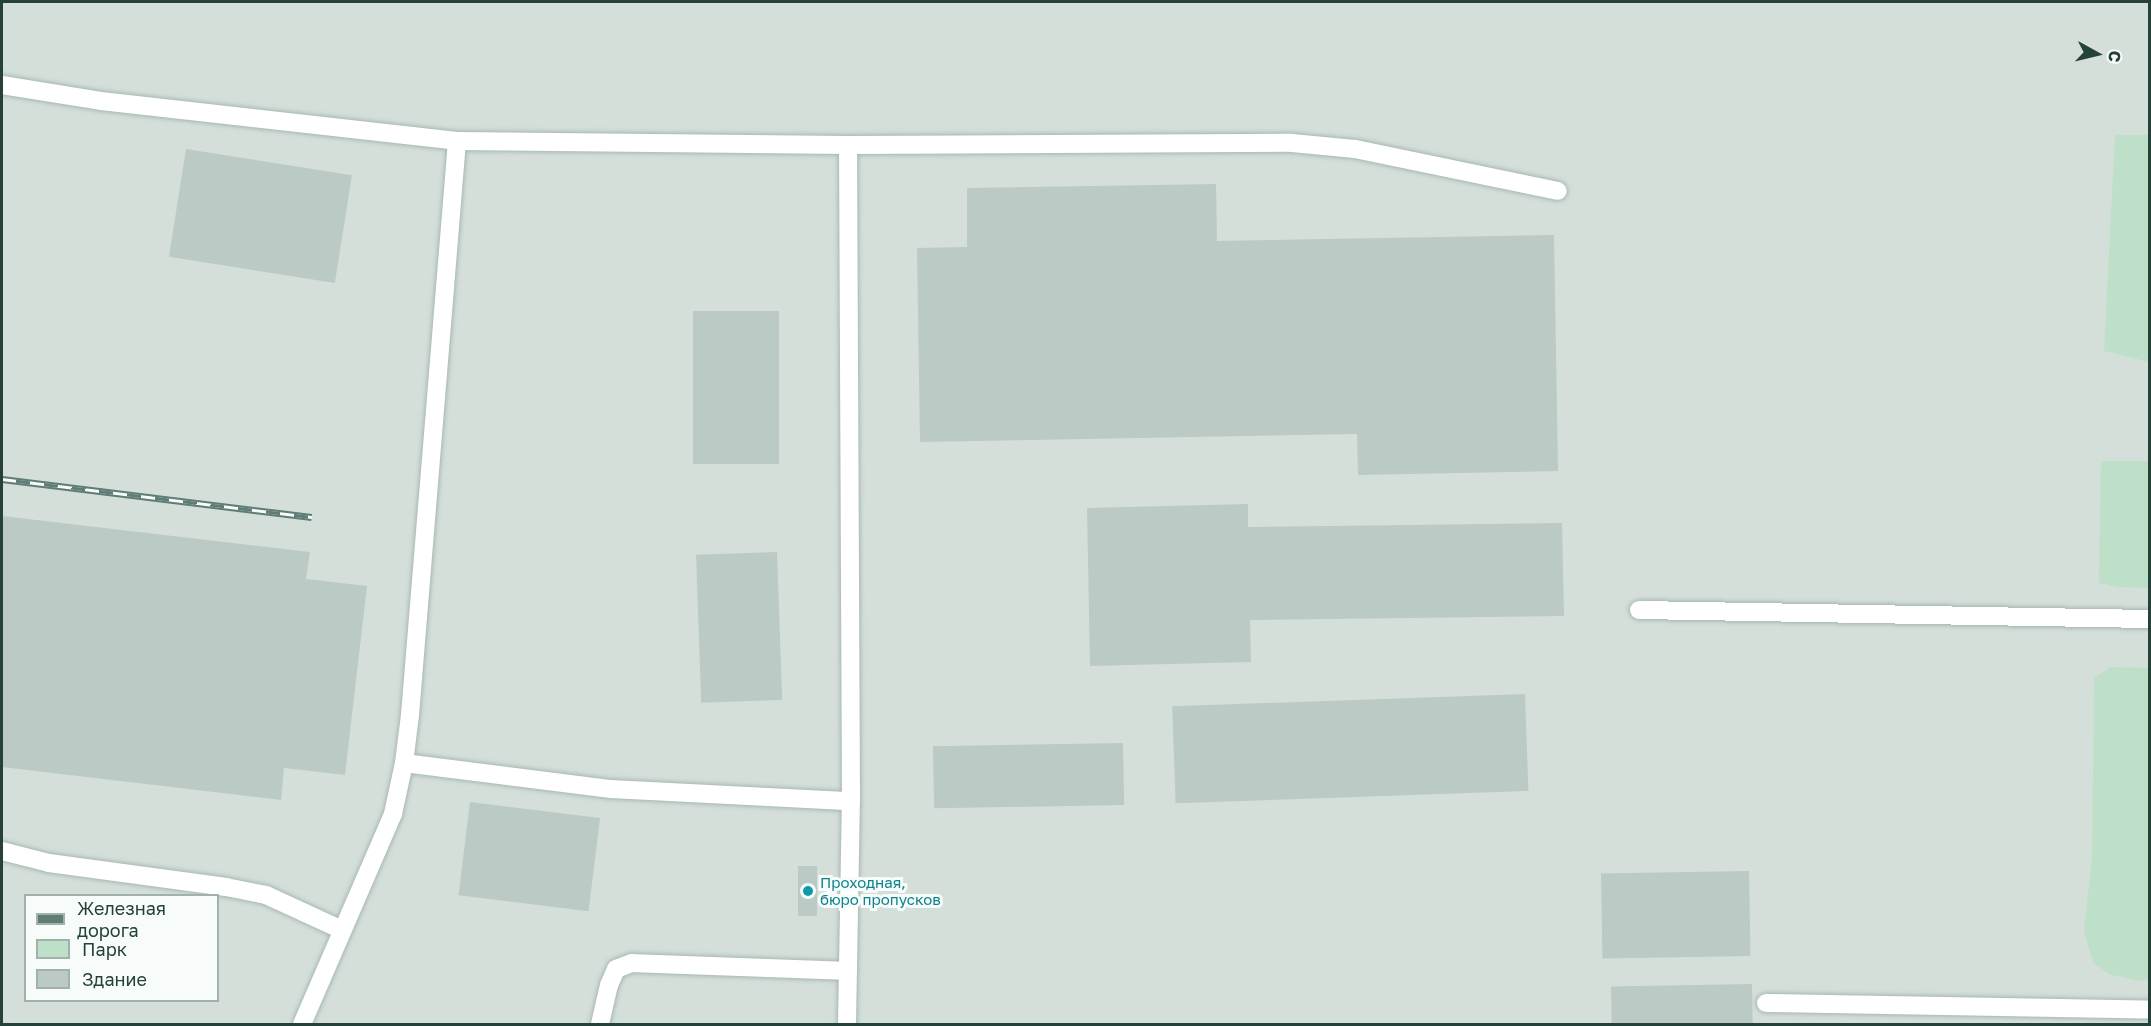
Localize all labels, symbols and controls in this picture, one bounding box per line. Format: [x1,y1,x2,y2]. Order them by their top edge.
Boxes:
north arrow [2067,24,2127,84]
text: С [2104,49,2126,64]
place label: Проходная, бюро пропусков [820,873,941,908]
marker: Проходная, бюро пропусков [801,884,815,898]
legend [24,894,219,1002]
text: Железная дорога [77,897,166,941]
text: Парк [82,938,127,960]
text: Здание [82,968,147,990]

